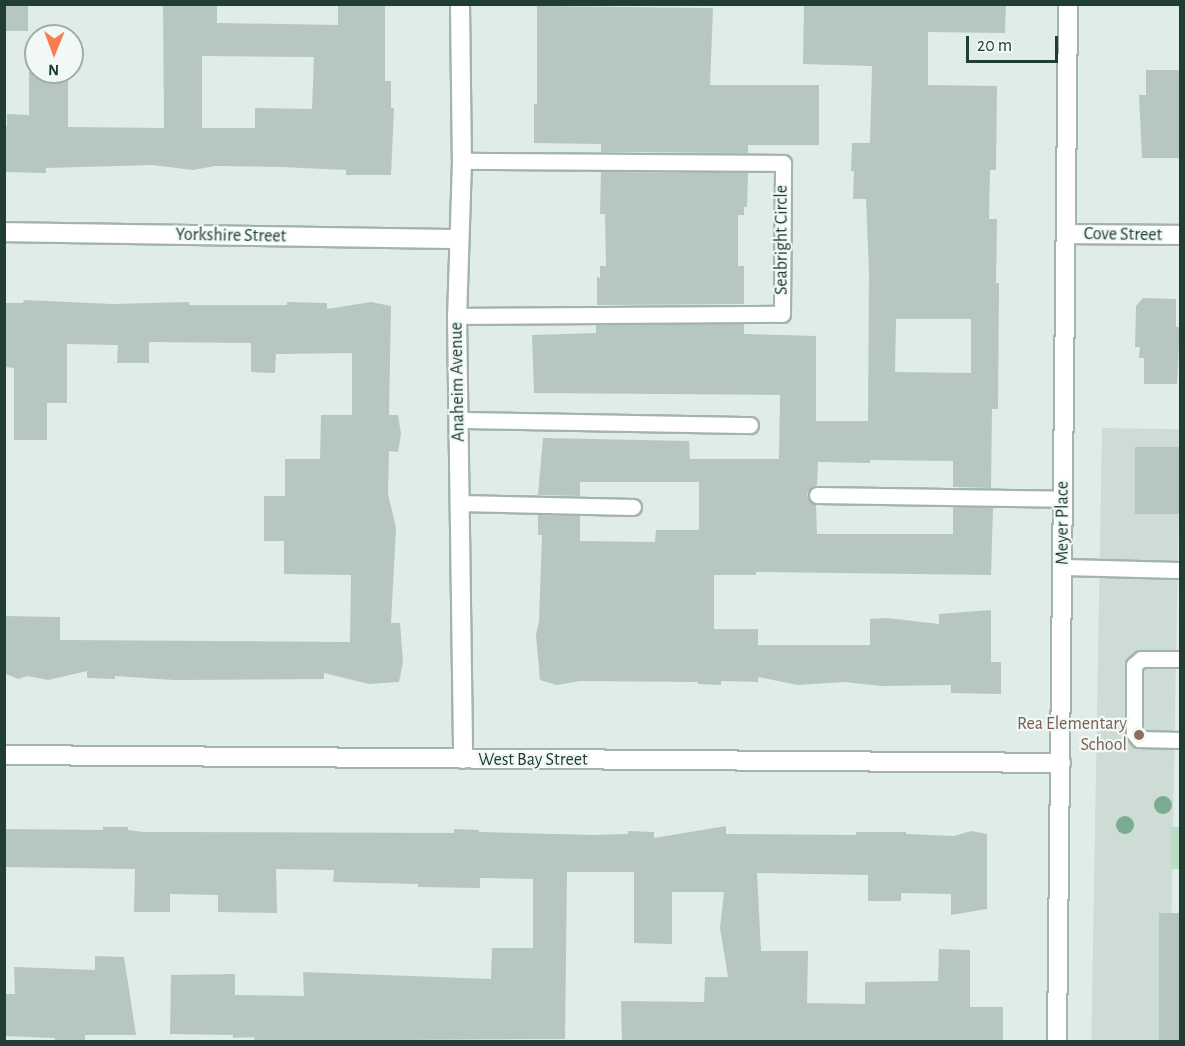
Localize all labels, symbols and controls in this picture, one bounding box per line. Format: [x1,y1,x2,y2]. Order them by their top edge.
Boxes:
north arrow [24,24,84,84]
scale bar [969,24,1060,62]
text: 20 m [977,37,1012,55]
text: N [48,62,59,78]
street label: Seabright Circle [771,185,793,295]
street label: Yorkshire Street [175,224,287,248]
street label: Cove Street [1084,224,1162,246]
street label: Anaheim Avenue [446,322,470,442]
street label: Meyer Place [1052,481,1074,565]
place label: Rea Elementary School [1017,714,1127,756]
marker: Rea Elementary School [1132,728,1146,742]
street label: West Bay Street [478,749,588,771]

